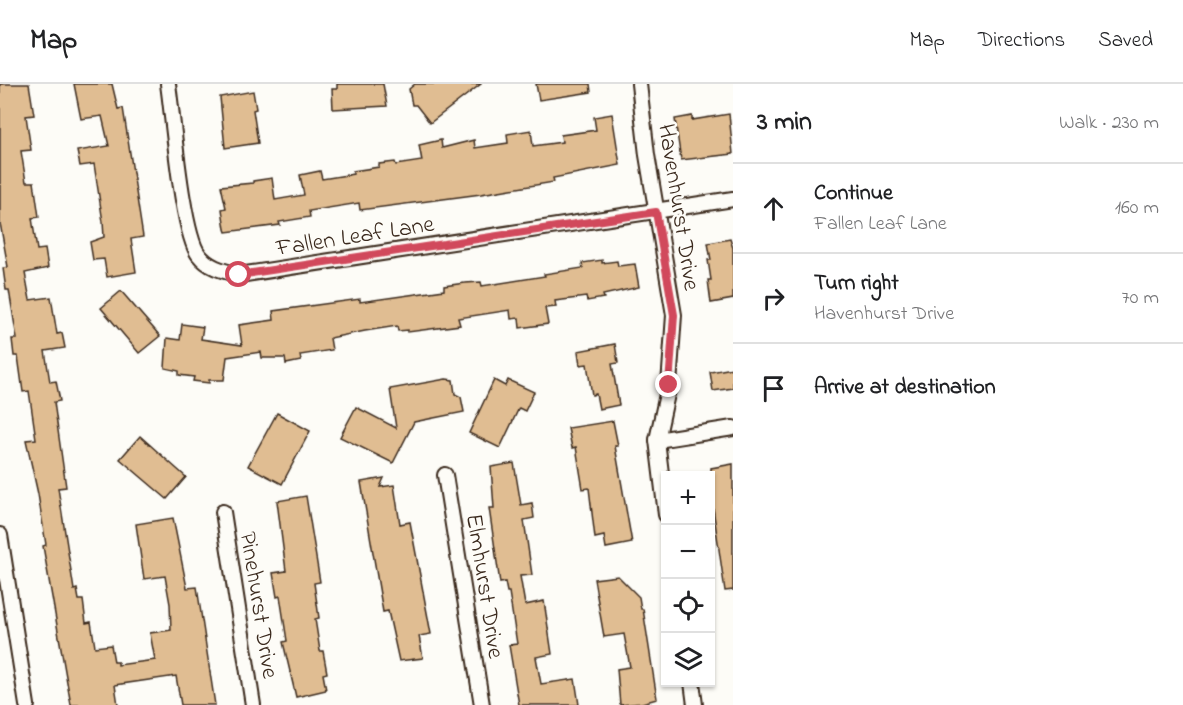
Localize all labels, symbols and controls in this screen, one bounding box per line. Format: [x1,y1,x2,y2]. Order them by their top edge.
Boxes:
text: Map [30,21,77,62]
text: Map [909,26,945,56]
text: Directions [978,26,1065,56]
text: Saved [1098,26,1153,56]
text: 3 min [757,104,812,142]
text: Walk · 230 m [1059,109,1159,138]
street label: Havenhurst Drive [647,122,708,294]
text: Continue [814,178,893,210]
icon: ahead [757,192,790,225]
text: 160 m [1115,194,1159,223]
street label: Fallen Leaf Lane [273,208,437,267]
text: Fallen Leaf Lane [814,210,947,239]
route start [225,261,251,287]
text: Turn right [814,268,899,300]
icon: right [757,282,790,315]
text: 70 m [1122,284,1159,313]
text: Havenhurst Drive [814,300,954,329]
route end [655,371,681,397]
icon: arrive [757,372,790,405]
text: Arrive at destination [814,372,996,404]
map controls [661,471,715,687]
button: + [661,471,715,525]
street label: Elmhurst Drive [455,512,512,662]
button: − [661,525,715,579]
street label: Pinehurst Drive [229,529,286,682]
button: locate [661,579,715,633]
button: layers [661,633,715,687]

